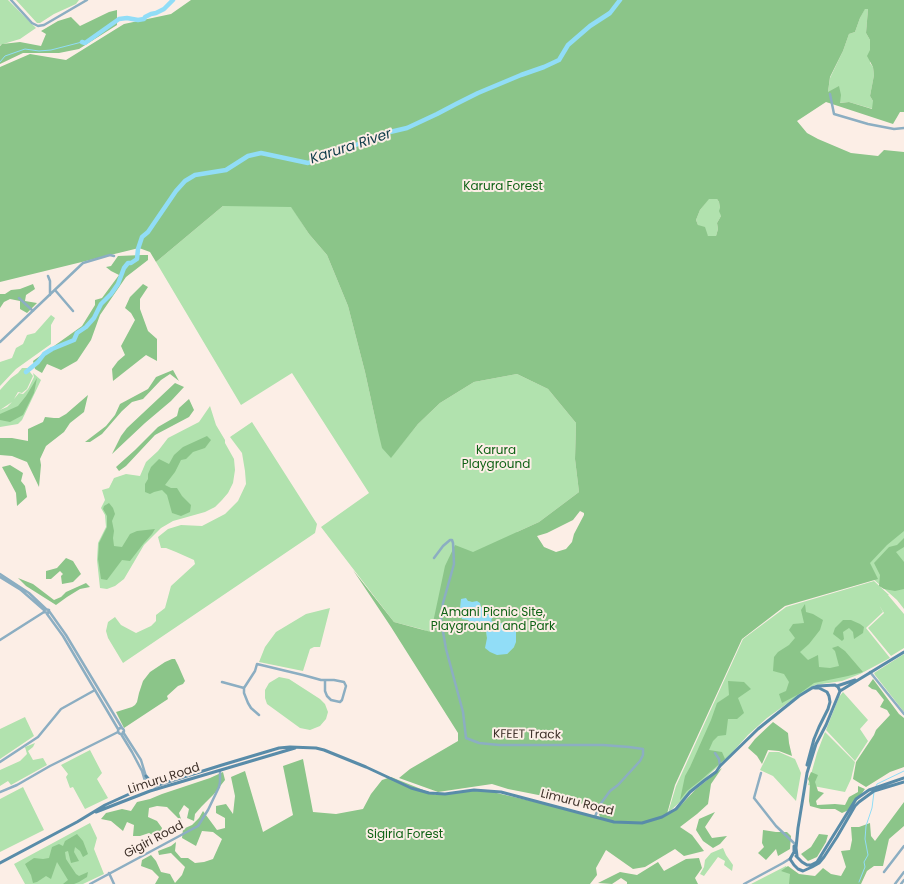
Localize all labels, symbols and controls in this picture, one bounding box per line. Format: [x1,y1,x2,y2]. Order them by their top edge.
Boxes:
water label: Karura River [308,126,394,168]
park label: Karura Forest [463,180,543,194]
park label: Karura Playground [462,444,530,472]
park label: Amani Picnic Site, Playground and Park [431,606,555,634]
street label: KFEET Track [493,727,561,743]
street label: Limuru Road [126,761,202,797]
street label: Limuru Road [539,787,615,819]
street label: Gigiri Road [122,818,186,862]
park label: Sigiria Forest [367,828,443,842]

